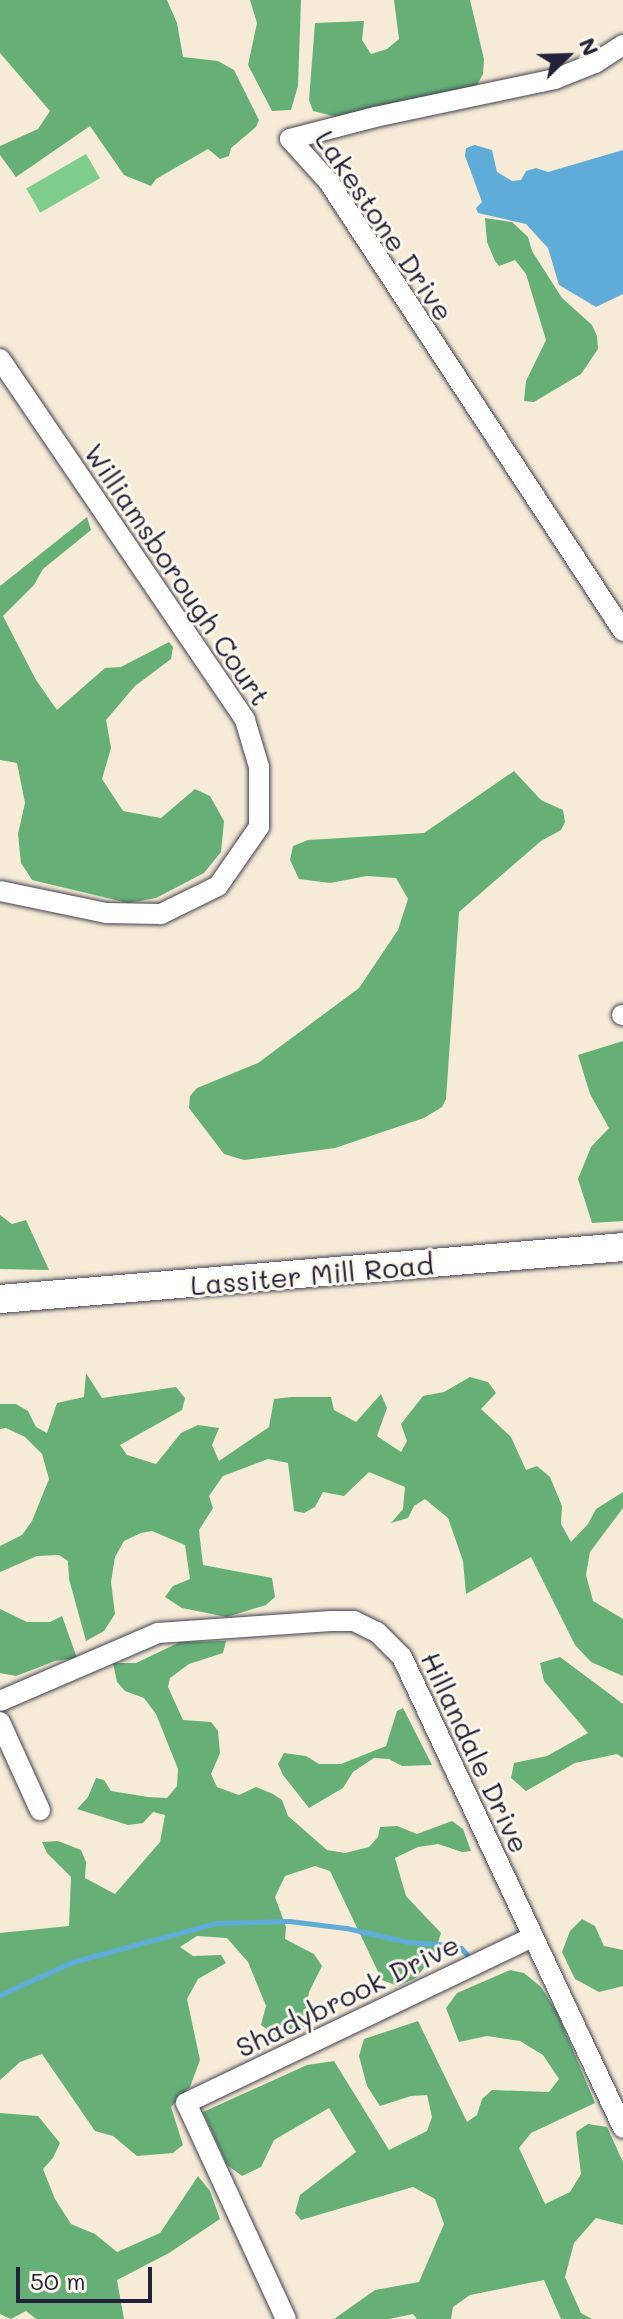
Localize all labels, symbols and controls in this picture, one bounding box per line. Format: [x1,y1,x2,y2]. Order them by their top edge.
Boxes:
north arrow [527,16,607,96]
text: N [573,33,606,60]
street label: Lakestone Drive [309,123,461,327]
street label: Williamsborough Court [78,437,278,711]
street label: Lassiter Mill Road [189,1247,435,1301]
street label: Hillandale Drive [415,1646,537,1858]
street label: Shadybrook Drive [230,1926,464,2064]
scale bar [20,2251,156,2301]
text: 50 m [30,2265,86,2296]

